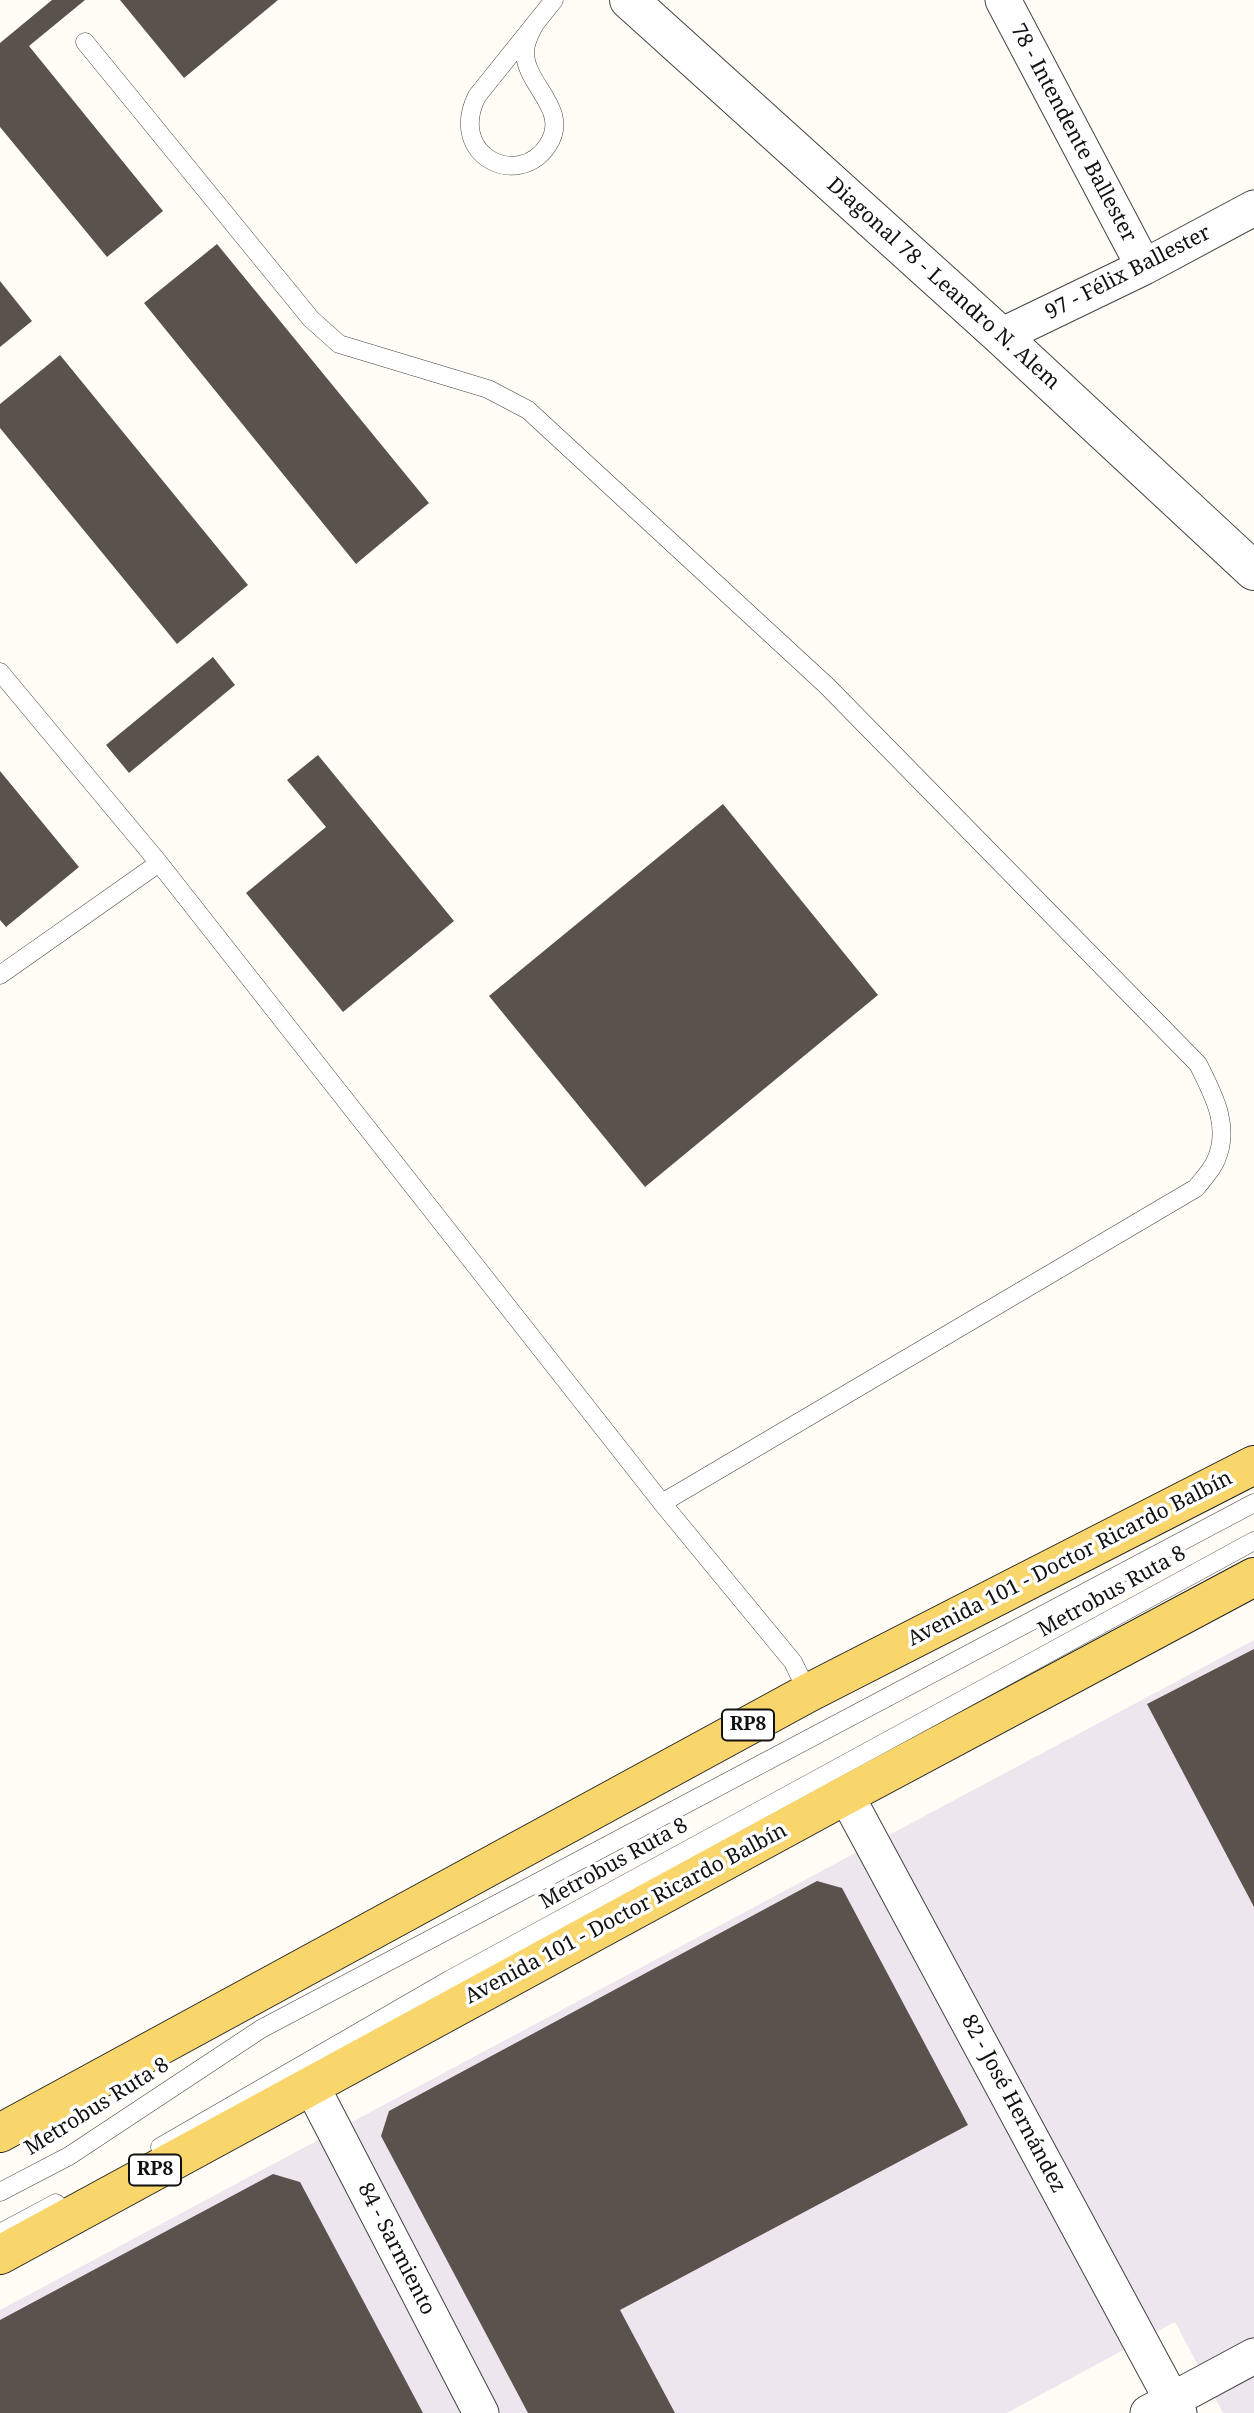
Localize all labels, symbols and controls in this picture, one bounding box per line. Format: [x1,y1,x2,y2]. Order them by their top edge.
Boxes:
street label: 78 - Intendente Ballester [1005,19,1141,247]
street label: Diagonal 78 - Leandro N. Alem [821,173,1065,395]
street label: 97 - Félix Ballester [1041,220,1215,326]
street label: Avenida 101 - Doctor Ricardo Balbín [904,1466,1236,1652]
street label: Metrobus Ruta 8 [1034,1541,1190,1643]
road number: RP8 [722,1709,774,1740]
street label: Metrobus Ruta 8 [536,1813,692,1915]
street label: Avenida 101 - Doctor Ricardo Balbín [461,1818,791,2010]
street label: 82 - José Hernández [955,2011,1071,2197]
street label: Metrobus Ruta 8 [20,2053,174,2161]
road number: RP8 [129,2154,181,2186]
street label: 84 - Sarmiento [352,2179,440,2319]

